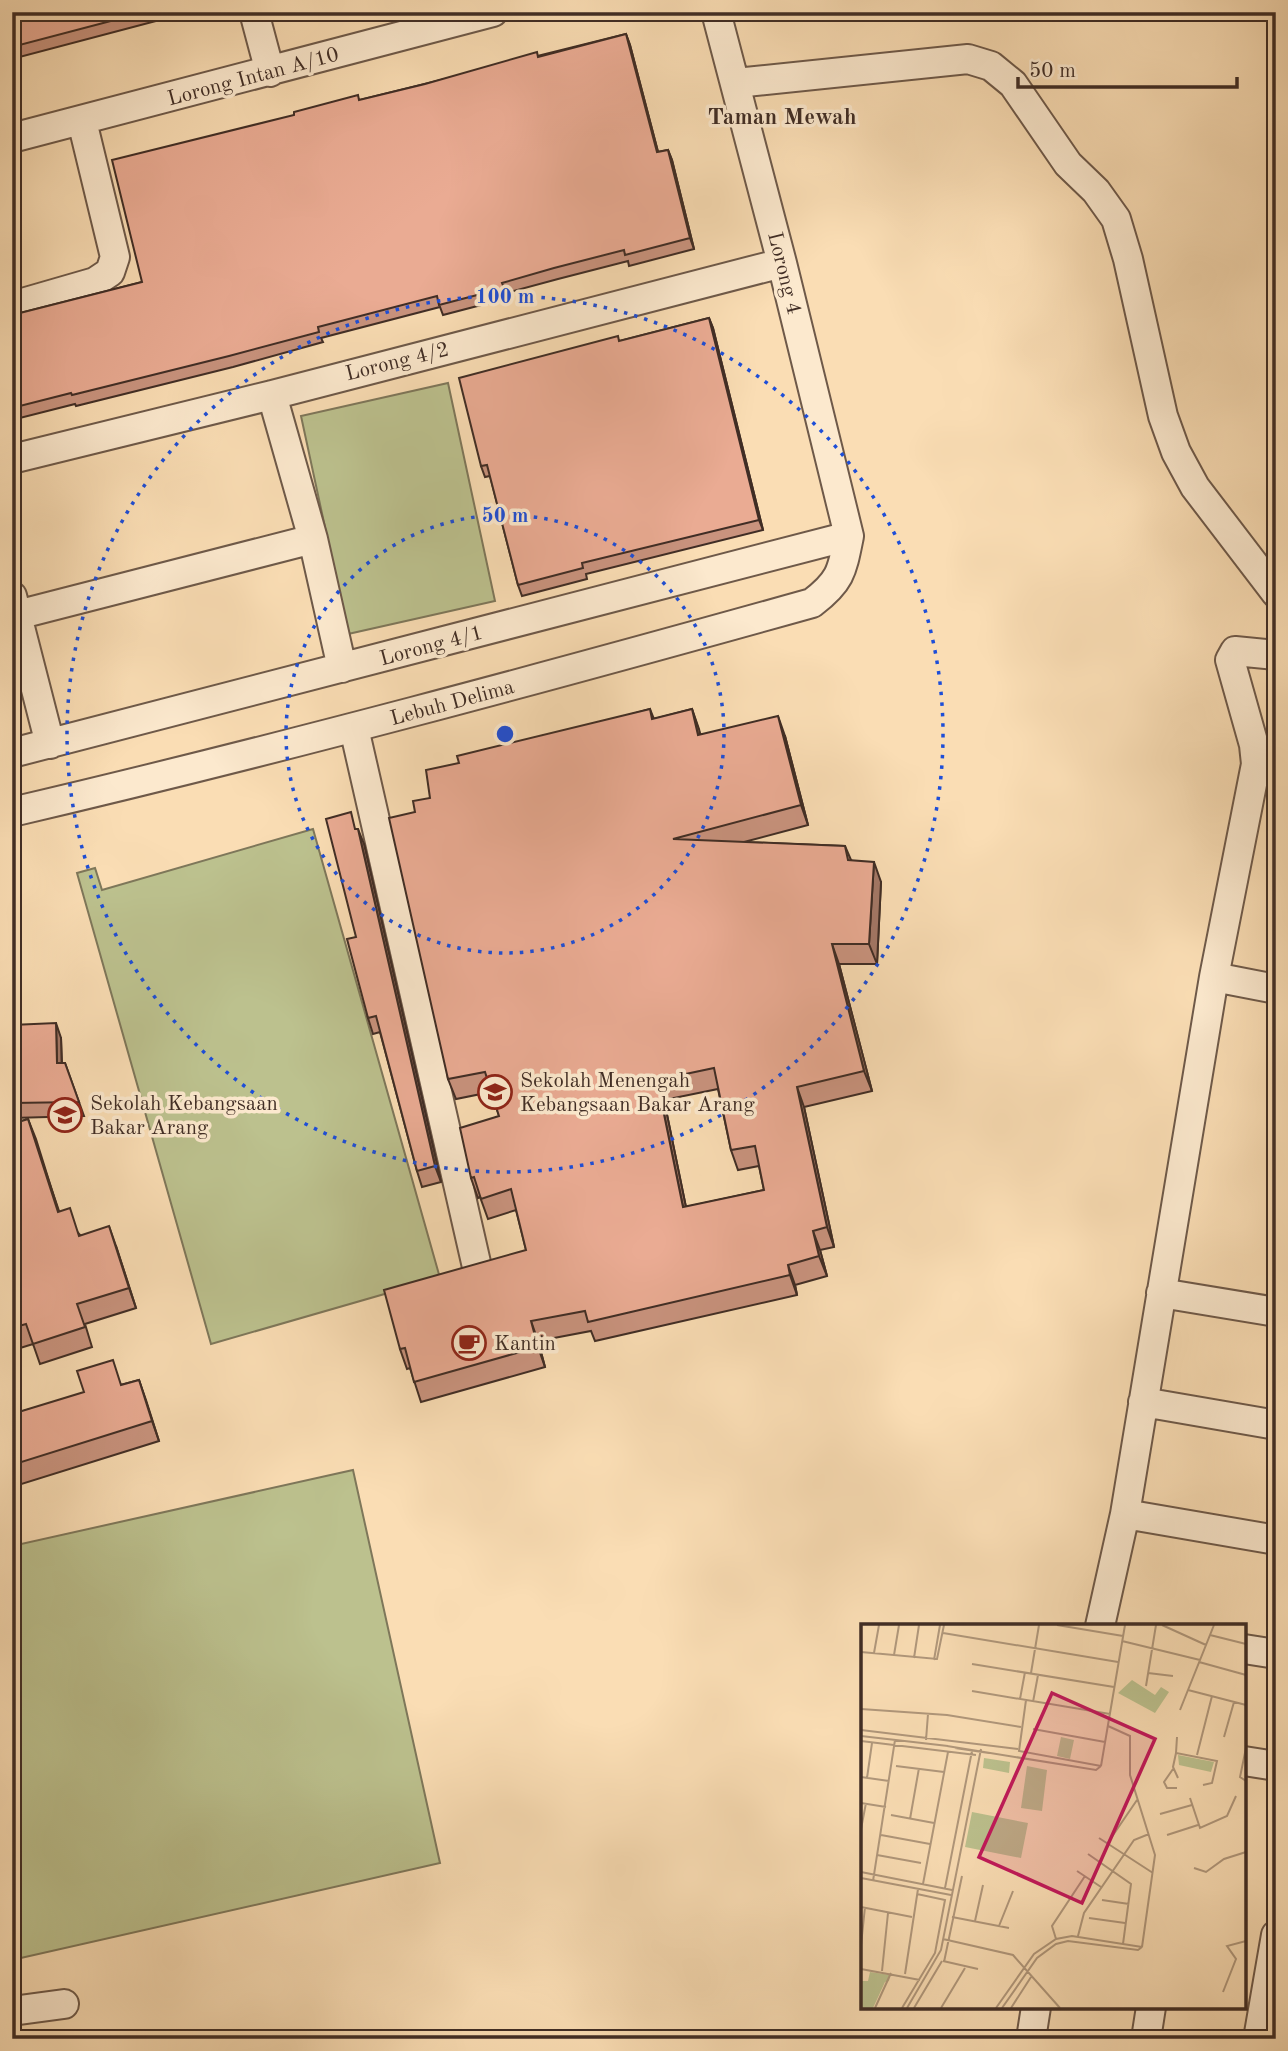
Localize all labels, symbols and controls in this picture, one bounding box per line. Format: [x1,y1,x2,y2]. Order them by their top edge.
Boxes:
street label: Lorong Intan A/10 [165,44,341,110]
scale bar [1018,46,1237,90]
text: 50 m [1029,61,1076,82]
district label: Taman Mewah [707,106,857,129]
street label: Lorong 4 [763,230,804,317]
text: 100 m [475,287,535,308]
street label: Lorong 4/2 [343,339,451,385]
text: 50 m [481,506,529,527]
street label: Lorong 4/1 [378,623,485,670]
street label: Lebuh Delima [388,677,517,730]
centre of rings [493,722,517,746]
place label: Sekolah Menengah Kebangsaan Bakar Arang [520,1071,755,1116]
school or university icon: Sekolah Menengah Kebangsaan Bakar Arang [476,1073,514,1111]
place label: Sekolah Kebangsaan Bakar Arang [90,1094,278,1139]
school or university icon: Sekolah Kebangsaan Bakar Arang [46,1096,84,1134]
cafe icon: Kantin [450,1324,488,1362]
place label: Kantin [494,1334,556,1355]
inset map [861,1624,1246,2009]

